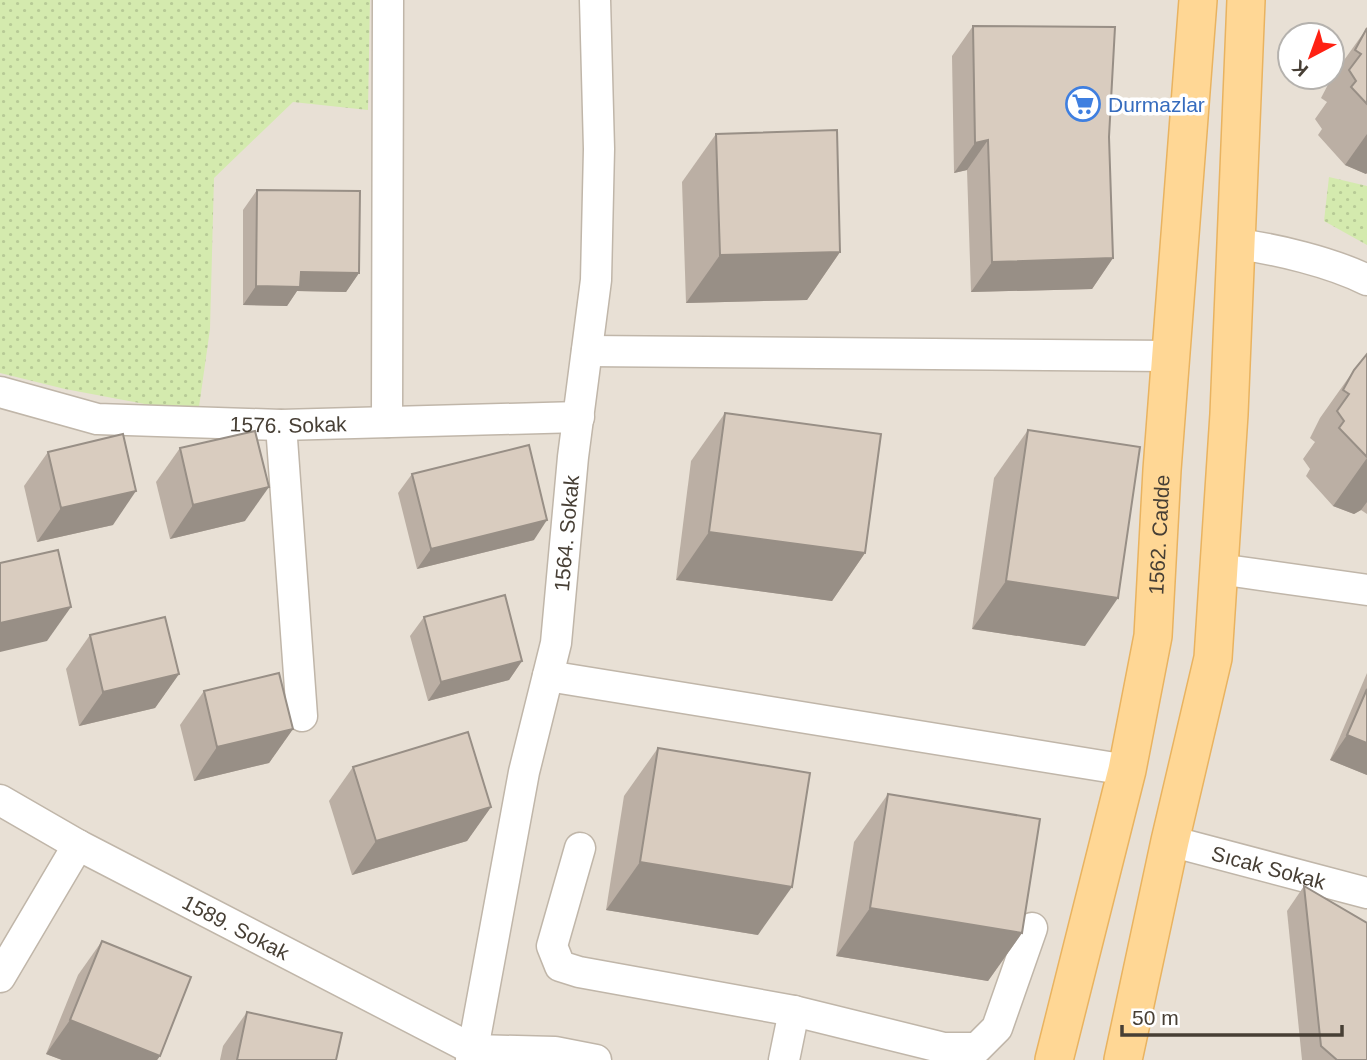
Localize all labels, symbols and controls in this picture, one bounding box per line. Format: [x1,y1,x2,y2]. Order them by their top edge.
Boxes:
north arrow [1276,21,1346,91]
text: K [1288,56,1312,81]
supermarket icon: Durmazlar [1064,85,1102,123]
place label: Durmazlar [1108,93,1205,116]
street label: 1576. Sokak [229,412,347,437]
street label: 1564. Sokak [549,473,583,592]
street label: 1562. Cadde [1144,474,1173,595]
street label: Sıcak Sokak [1209,841,1328,893]
street label: 1589. Sokak [179,890,294,964]
scale bar [1122,993,1342,1038]
text: 50 m [1132,1006,1179,1029]

